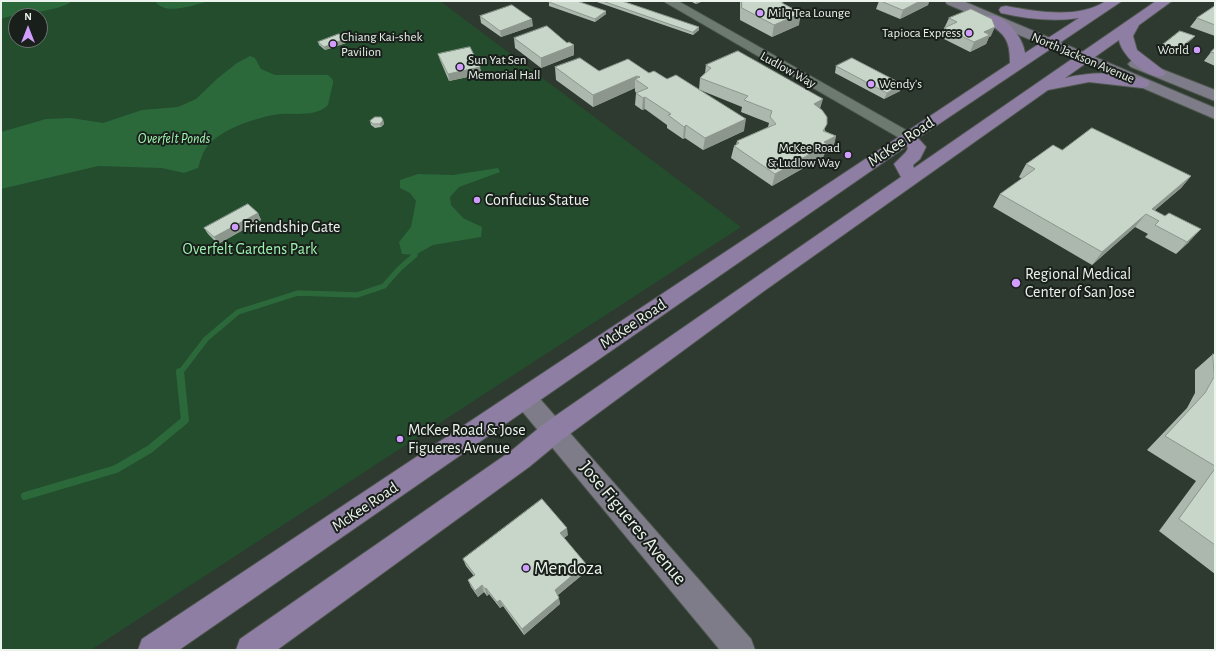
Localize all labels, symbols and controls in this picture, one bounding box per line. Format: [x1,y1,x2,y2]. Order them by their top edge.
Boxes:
place label: Milq Tea Lounge [768,5,850,21]
north arrow [8,8,48,48]
marker: Milq Tea Lounge [755,8,765,18]
text: N [24,11,32,22]
place label: Tapioca Express [882,25,961,41]
marker: Tapioca Express [964,28,974,38]
place label: Chiang Kai-shek Pavilion [341,29,422,60]
street label: North Jackson Avenue [1029,29,1137,87]
marker: Chiang Kai-shek Pavilion [328,39,338,49]
place label: World [1158,42,1189,58]
marker: World [1192,45,1202,55]
street label: Ludlow Way [757,48,819,92]
place label: Sun Yat Sen Memorial Hall [468,52,540,83]
marker: Sun Yat Sen Memorial Hall [455,62,465,72]
place label: Wendy's [879,76,922,92]
marker: Wendy's [866,79,876,89]
street label: McKee Road [864,113,938,171]
water label: Overfelt Ponds [138,131,210,147]
place label: McKee Road & Ludlow Way [767,140,840,171]
marker: McKee Road & Ludlow Way [843,150,853,160]
place label: Confucius Statue [485,190,589,210]
marker: Confucius Statue [472,195,482,205]
place label: Friendship Gate [243,217,340,237]
marker: Friendship Gate [230,222,240,232]
park label: Overfelt Gardens Park [183,239,317,259]
place label: Regional Medical Center of San Jose [1025,264,1135,302]
marker: Regional Medical Center of San Jose [1010,277,1022,289]
street label: McKee Road [596,295,670,353]
place label: McKee Road & Jose Figueres Avenue [408,420,526,458]
marker: McKee Road & Jose Figueres Avenue [395,434,405,444]
street label: Jose Figueres Avenue [575,456,691,590]
street label: McKee Road [328,478,402,536]
place label: Mendoza [534,557,603,579]
marker: Mendoza [521,563,531,573]

